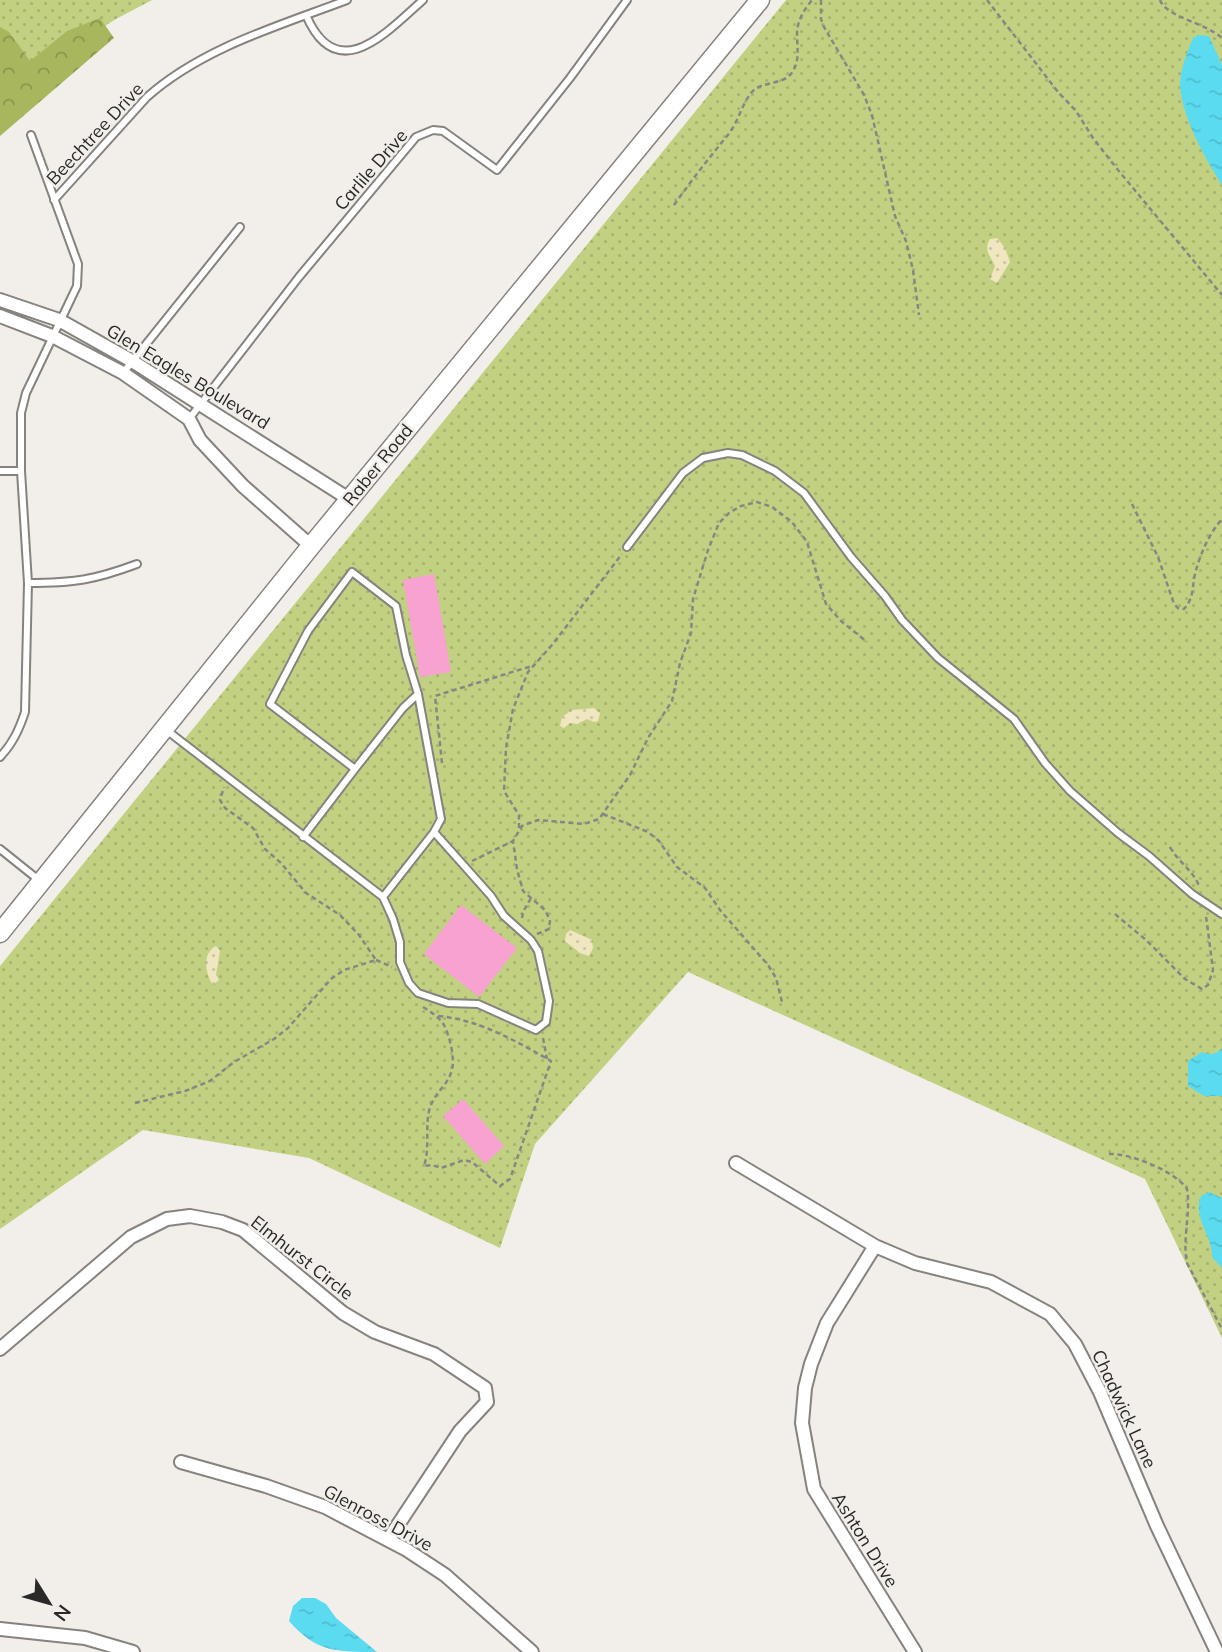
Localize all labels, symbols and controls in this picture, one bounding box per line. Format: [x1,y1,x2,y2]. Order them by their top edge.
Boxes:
street label: Beechtree Drive [41,78,148,190]
street label: Carlile Drive [329,124,412,215]
street label: Glen Eagles Boulevard [102,319,274,434]
street label: Raber Road [337,419,418,510]
street label: Elmhurst Circle [246,1210,358,1305]
street label: Chadwick Lane [1087,1346,1162,1472]
street label: Glenross Drive [320,1479,437,1556]
street label: Ashton Drive [827,1488,904,1592]
north arrow [14,1568,84,1638]
text: N [49,1600,76,1626]

